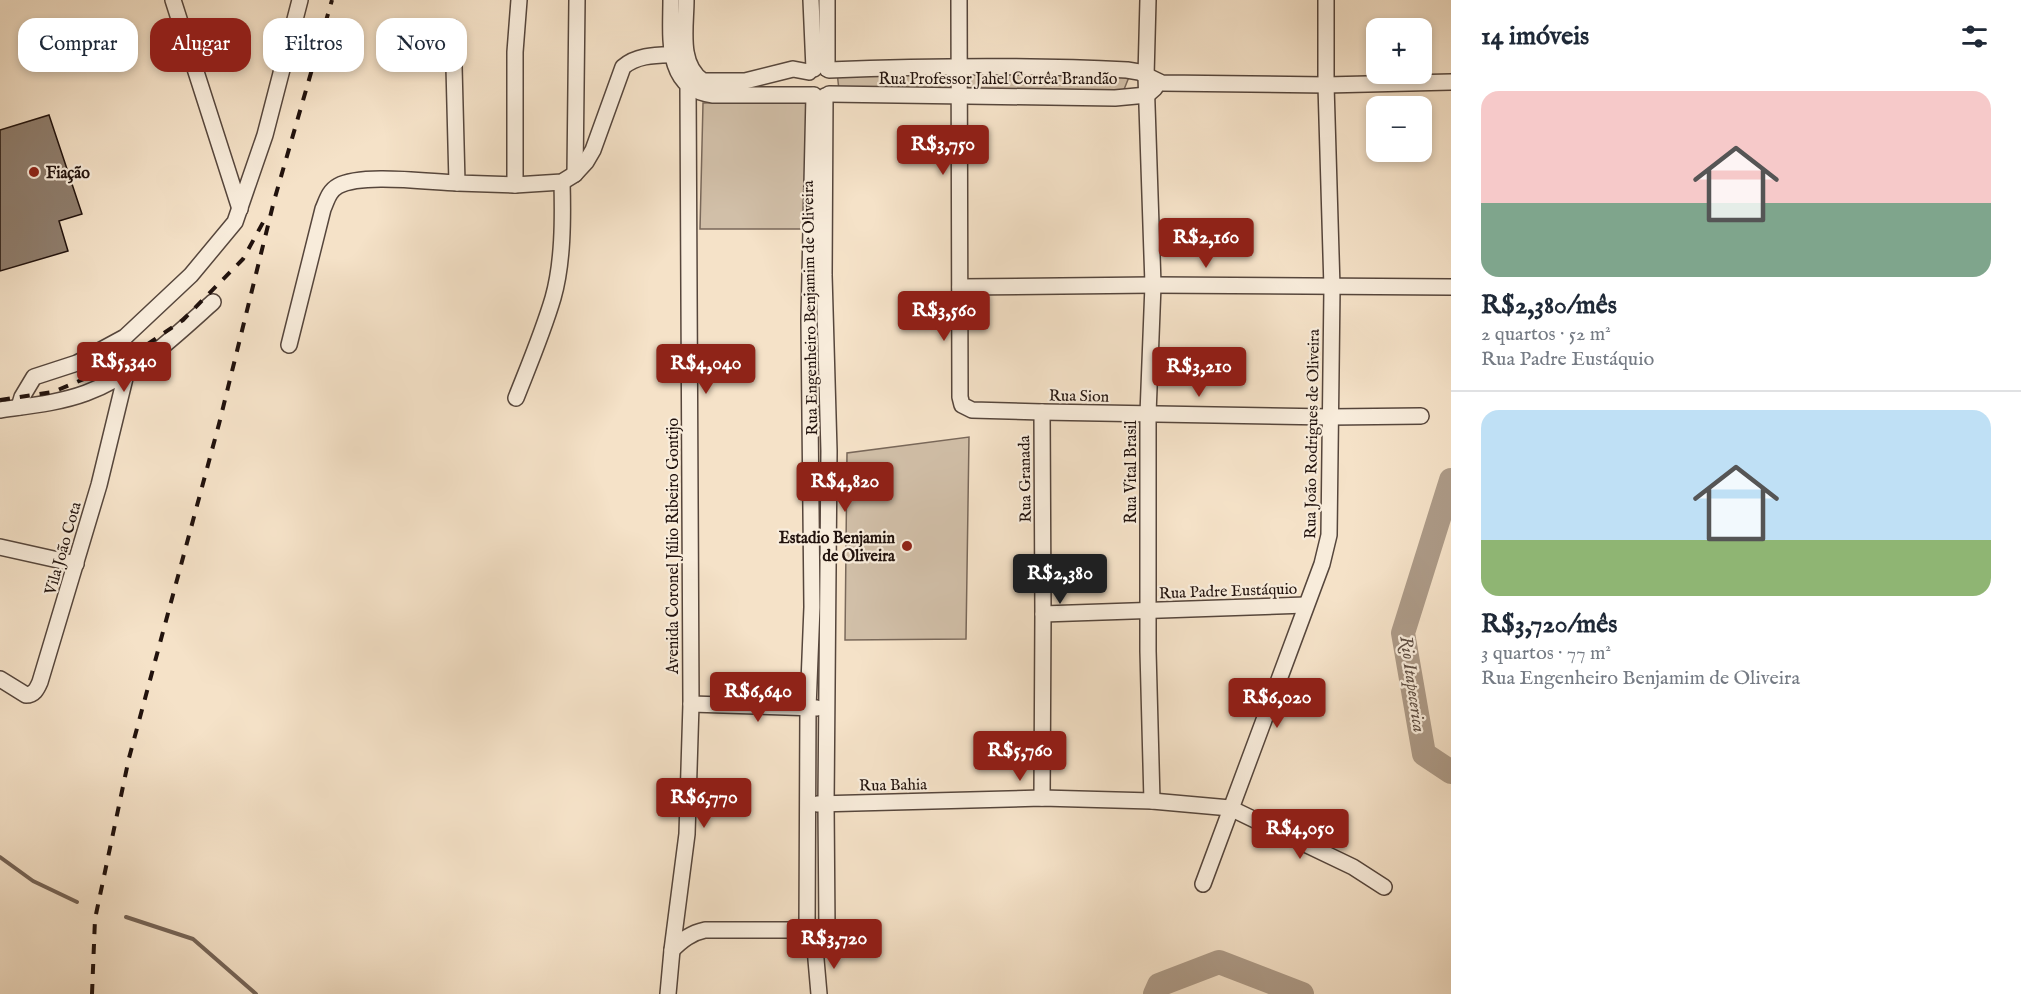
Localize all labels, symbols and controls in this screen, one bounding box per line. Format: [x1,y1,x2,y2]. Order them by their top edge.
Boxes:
chip: Comprar [18,18,138,72]
chip: Alugar [150,18,251,72]
chip: Filtros [263,18,364,72]
chip: Novo [376,18,467,72]
map controls [1366,18,1432,162]
button: + [1366,18,1432,84]
text: 14 imóveis [1481,20,1589,53]
icon: filters [1958,20,1991,53]
street label: Rua Professor Jahel Corrêa Brandão [879,70,1118,90]
button: − [1366,96,1432,162]
pin: R$3,750 [888,125,998,176]
icon: home [1682,130,1790,238]
text: R$3,750 [911,132,975,157]
place label: Fiação [46,164,90,184]
marker: Fiação [27,165,41,179]
street label: Rua Engenheiro Benjamim de Oliveira [799,180,823,436]
pin: R$2,160 [1151,218,1261,269]
text: R$2,160 [1173,225,1239,250]
text: R$2,380/mês [1481,289,1617,322]
pin: R$3,560 [889,291,999,342]
text: R$3,560 [912,298,976,323]
text: 2 quartos · 52 m² [1481,322,1611,347]
street label: Rua João Rodrigues de Oliveira [1301,329,1325,539]
pin: R$5,340 [69,342,179,393]
pin: R$4,040 [651,344,761,395]
pin: R$3,210 [1144,347,1254,398]
text: Rua Padre Eustáquio [1481,347,1654,372]
text: R$5,340 [91,349,157,374]
text: R$4,040 [670,351,742,376]
text: R$3,210 [1166,354,1232,379]
street label: Rua Sion [1049,386,1110,408]
street label: Avenida Coronel Júlio Ribeiro Gontijo [664,418,684,675]
street label: Rua Vital Brasil [1122,420,1142,524]
street label: Rua Granada [1015,435,1037,523]
icon: home [1682,449,1790,557]
pin: R$4,820 [790,462,900,513]
text: R$4,820 [811,469,879,494]
street label: Vila João Cota [41,500,87,598]
place label: Estadio Benjamin de Oliveira [779,529,896,567]
marker: Estadio Benjamin de Oliveira [900,539,914,553]
pin: R$2,380 [1005,554,1115,605]
text: R$2,380 [1027,561,1093,586]
street label: Rua Padre Eustáquio [1158,580,1298,604]
text: R$3,720/mês [1481,608,1617,641]
water label: Rio Itapecerica [1393,634,1430,734]
text: 3 quartos · 77 m² [1481,641,1611,666]
text: Rua Engenheiro Benjamim de Oliveira [1481,666,1800,691]
pin: R$6,640 [703,672,813,723]
pin: R$6,020 [1222,678,1332,729]
text: R$6,640 [724,679,792,704]
text: R$6,020 [1243,685,1311,710]
pin: R$5,760 [965,731,1075,782]
text: R$5,760 [987,738,1053,763]
street label: Rua Bahia [859,775,927,797]
pin: R$6,770 [649,778,759,829]
text: R$6,770 [670,785,738,810]
pin: R$4,050 [1245,809,1355,860]
text: R$4,050 [1266,816,1334,841]
pin: R$3,720 [779,919,889,970]
text: R$3,720 [801,926,867,951]

